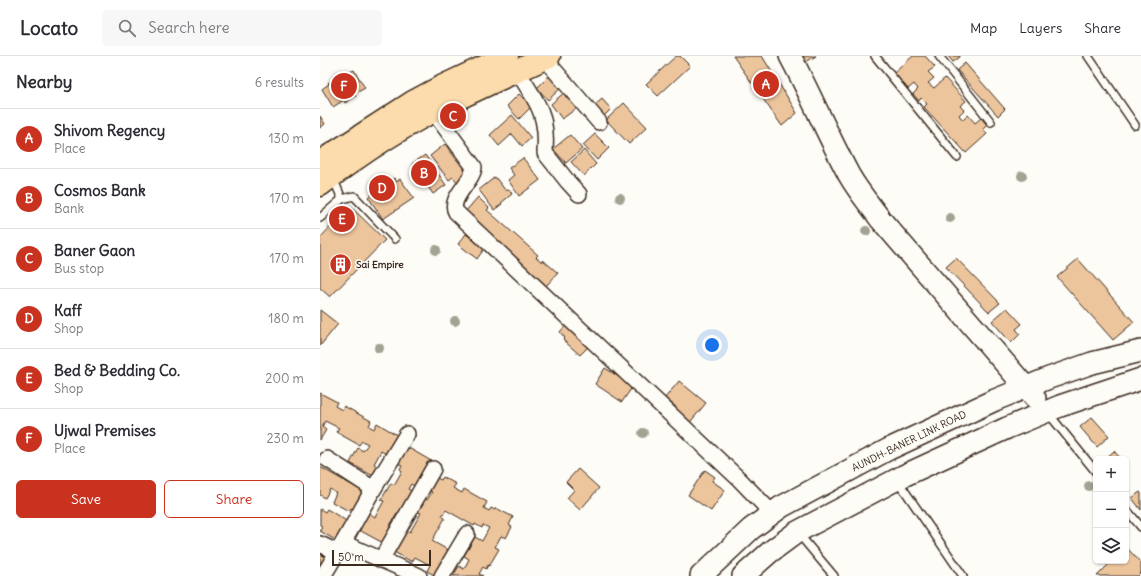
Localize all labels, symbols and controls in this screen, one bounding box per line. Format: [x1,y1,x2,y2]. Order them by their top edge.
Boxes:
search box [102,10,382,46]
text: Locato [20,16,78,40]
icon: search [116,17,138,39]
text: Search here [148,18,230,37]
text: Map [970,19,997,37]
text: Layers [1019,19,1062,37]
text: Share [1084,19,1121,37]
pin: A [753,69,779,99]
text: Nearby [16,71,72,93]
pin: F [331,71,357,101]
text: 6 results [255,74,304,91]
pin: C [440,101,466,131]
text: Shivom Regency [54,121,165,140]
text: A [25,130,33,147]
text: 130 m [268,130,304,147]
text: Place [54,140,85,157]
pin: B [411,158,437,188]
pin: D [369,173,395,203]
text: Cosmos Bank [54,181,146,200]
text: B [25,190,33,207]
text: 170 m [269,190,304,207]
text: Bank [54,200,84,217]
pin: E [329,204,355,234]
text: Baner Gaon [54,241,135,260]
text: C [25,250,33,267]
text: 170 m [269,250,304,267]
building icon: Sai Empire [328,251,354,277]
place label: Sai Empire [356,258,404,271]
text: Bus stop [54,260,104,277]
text: Kaff [54,301,82,320]
text: D [24,310,34,327]
text: 180 m [268,310,304,327]
text: Shop [54,320,83,337]
your location [702,335,722,355]
text: Bed & Bedding Co. [54,361,180,380]
text: E [25,370,33,387]
text: 200 m [265,370,304,387]
text: Shop [54,380,83,397]
street label: AUNDH-BANER LINK ROAD [850,408,968,474]
text: Ujwal Premises [54,421,156,440]
text: F [25,430,33,447]
text: 230 m [266,430,304,447]
text: Place [54,440,85,457]
map controls [1093,456,1129,564]
button: + [1093,456,1129,492]
button: Save [16,480,156,518]
button: Share [164,480,304,518]
button: − [1093,492,1129,528]
button: layers [1093,528,1129,564]
scale bar [332,548,431,567]
text: 50 m [338,550,364,564]

